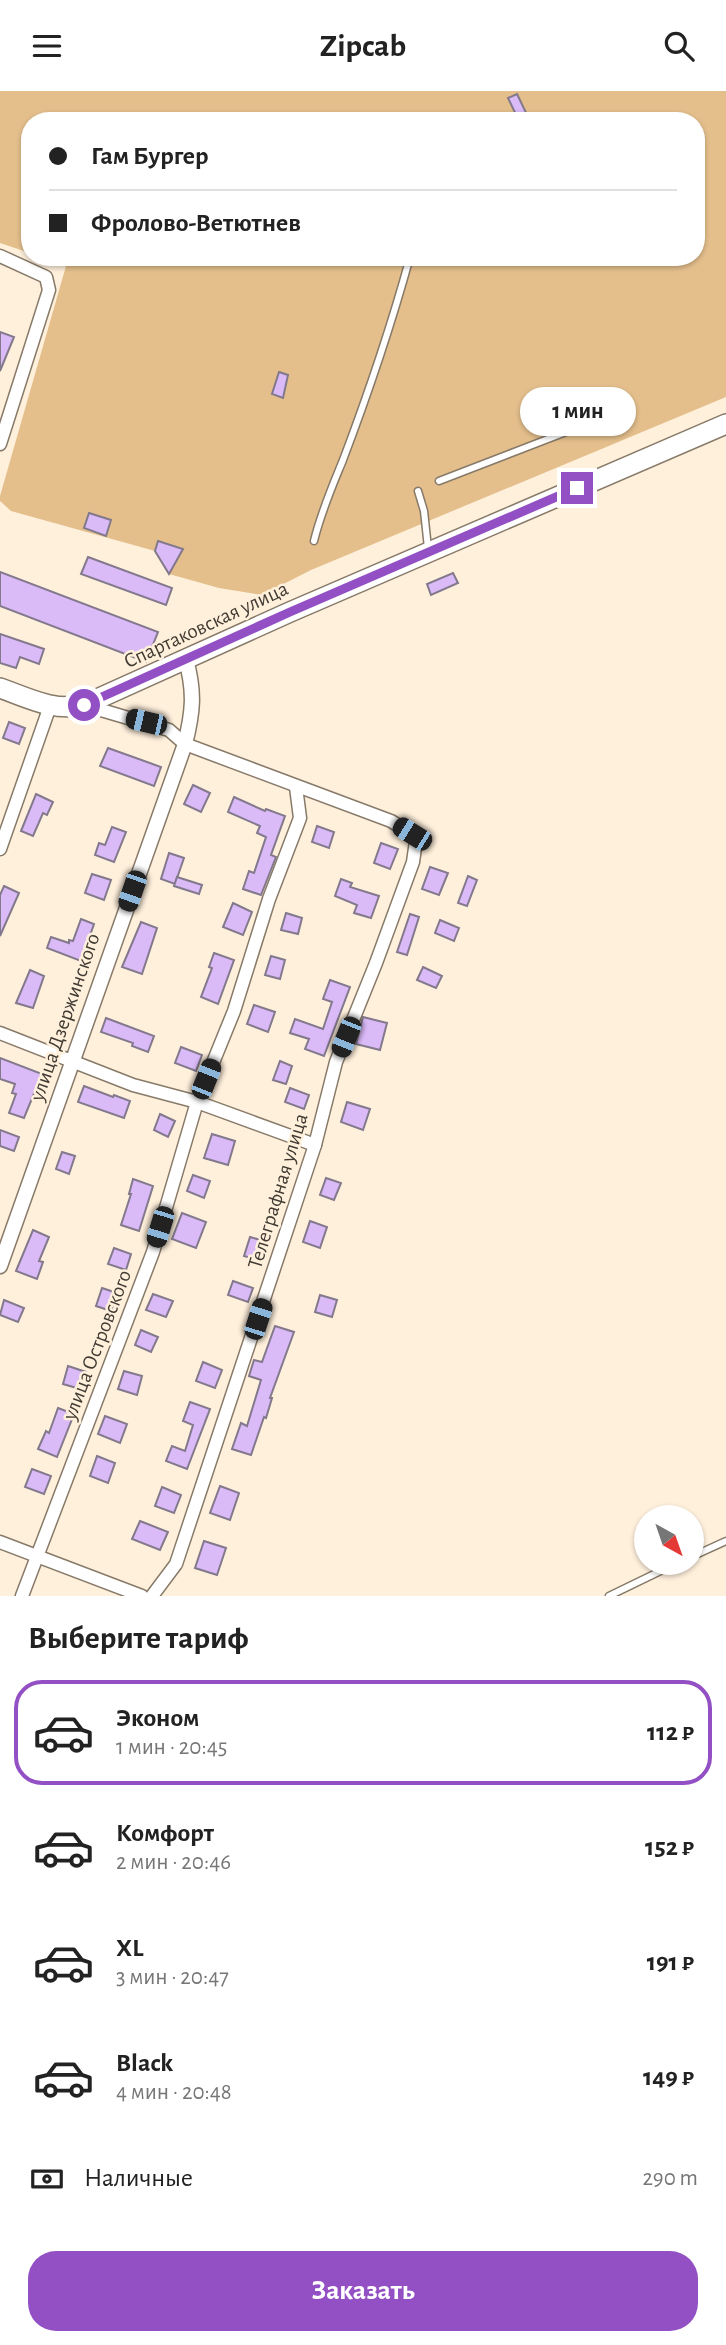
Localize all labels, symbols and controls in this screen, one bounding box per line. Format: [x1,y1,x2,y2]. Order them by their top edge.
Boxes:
icon: menu [28,27,66,65]
icon: search [660,27,698,65]
text: Zipcab [320,30,406,62]
text: Гам Бургер [91,143,208,169]
text: Фролово-Ветютнев [91,210,301,236]
callout: 1 мин [519,387,635,435]
text: 1 мин [552,400,604,423]
route end [561,472,593,504]
street label: Спартаковская улица [121,578,292,672]
route start [68,689,100,721]
car [124,707,169,737]
car [389,814,436,854]
car [116,868,149,914]
street label: улица Дзержинского [26,931,104,1104]
car [329,1014,364,1060]
car [189,1056,224,1102]
street label: Телеграфная улица [244,1110,312,1271]
car [144,1204,177,1250]
street label: улица Островского [58,1267,135,1424]
car [242,1296,275,1342]
north arrow [634,1505,704,1575]
map controls [634,1505,704,1575]
text: Выберите тариф [28,1622,249,1654]
icon: car [32,1701,95,1764]
text: Эконом [116,1705,199,1731]
text: 112 ₽ [647,1719,694,1745]
text: 1 мин · 20:45 [116,1736,227,1759]
icon: car [32,1816,95,1879]
text: Комфорт [116,1820,214,1846]
text: 152 ₽ [645,1834,694,1860]
text: 2 мин · 20:46 [116,1851,231,1874]
icon: car [32,1931,95,1994]
text: XL [116,1935,143,1961]
text: 191 ₽ [647,1949,694,1975]
text: 3 мин · 20:47 [116,1966,229,1989]
icon: car [32,2046,95,2109]
text: Black [116,2050,173,2076]
text: 149 ₽ [643,2064,694,2090]
text: 4 мин · 20:48 [116,2081,232,2104]
icon: cash [28,2160,66,2198]
text: Наличные [84,2165,193,2191]
text: 290 m [642,2167,698,2190]
button: Заказать [28,2251,698,2331]

